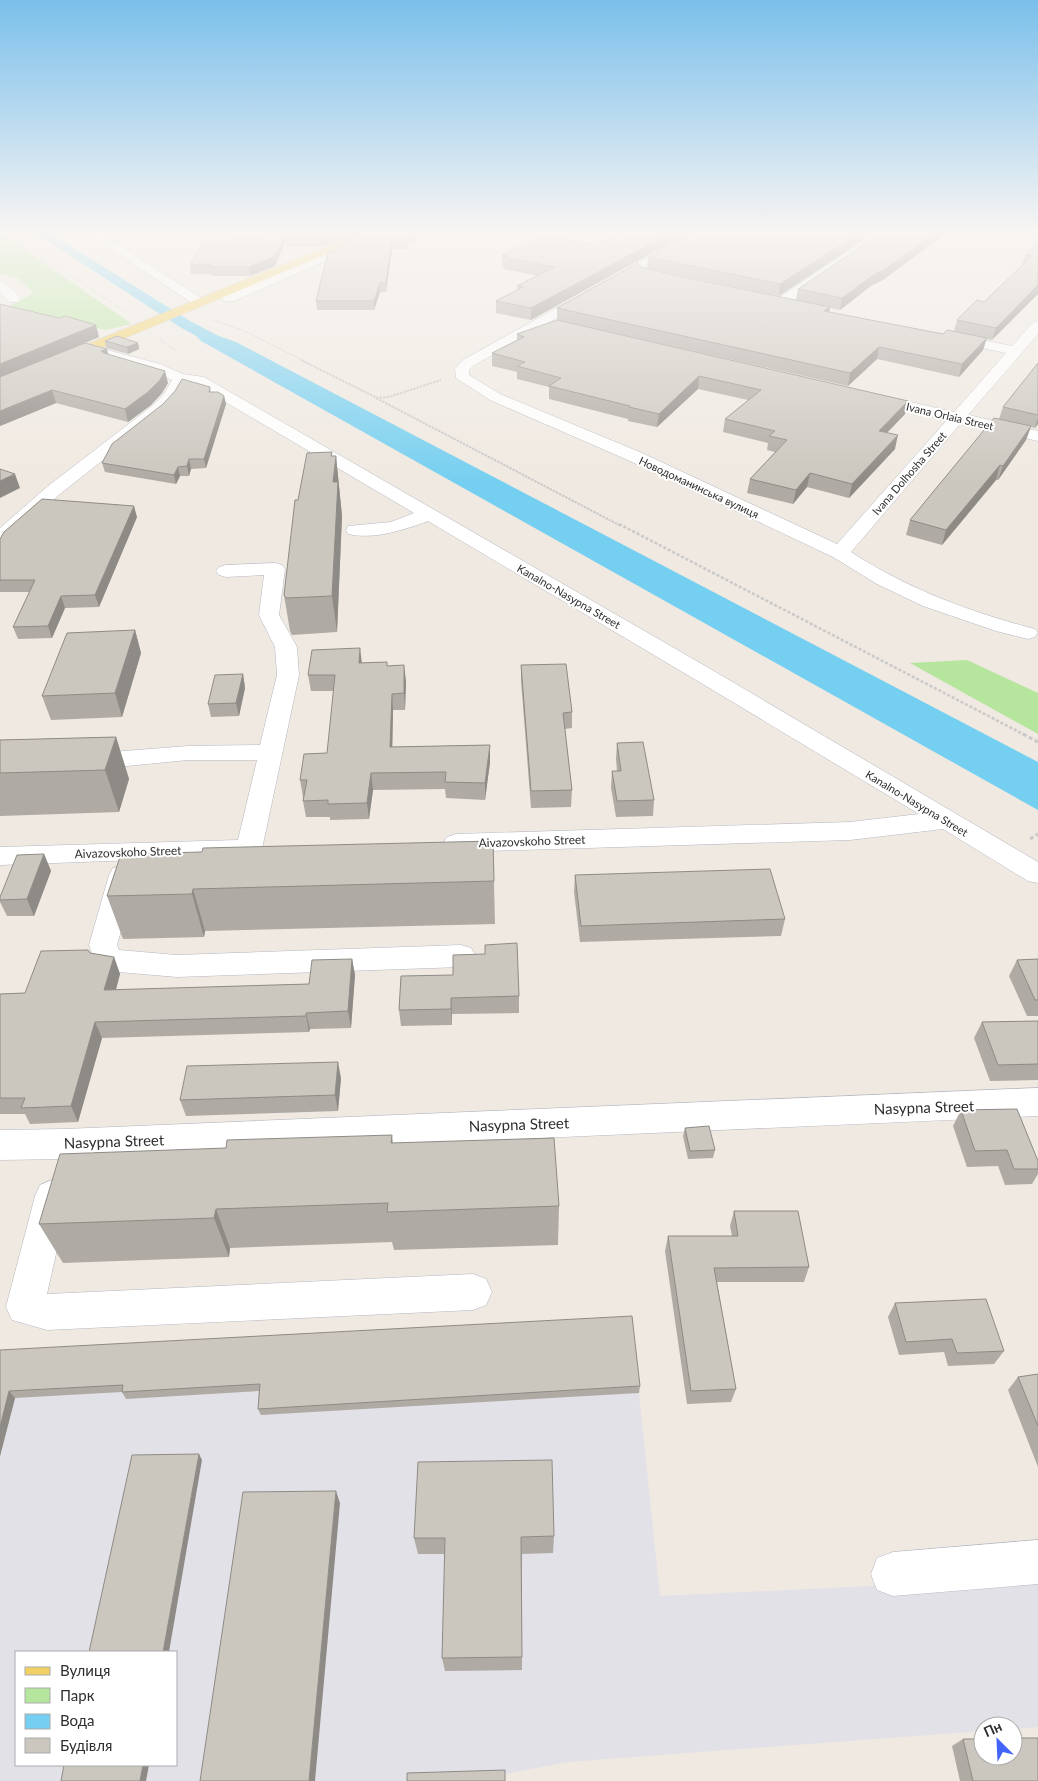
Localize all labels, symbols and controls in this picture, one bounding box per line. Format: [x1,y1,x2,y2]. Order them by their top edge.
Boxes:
street label: Ivana Orlaia Street [905,400,995,432]
street label: Ivana Dolhosha Street [869,429,949,517]
street label: Новодоманинська вулиця [637,454,761,520]
street label: Kanalno-Nasypna Street [515,561,623,631]
street label: Kanalno-Nasypna Street [864,767,971,839]
street label: Aivazovskoho Street [478,832,586,850]
street label: Aivazovskoho Street [74,843,182,861]
street label: Nasypna Street [874,1096,975,1118]
street label: Nasypna Street [469,1113,570,1135]
street label: Nasypna Street [64,1130,165,1152]
legend [15,1651,178,1766]
text: Вулиця [60,1661,110,1679]
text: Парк [60,1686,95,1704]
text: Вода [60,1711,95,1729]
north arrow [973,1716,1023,1766]
text: Пн [981,1717,1004,1740]
text: Будівля [60,1736,112,1754]

